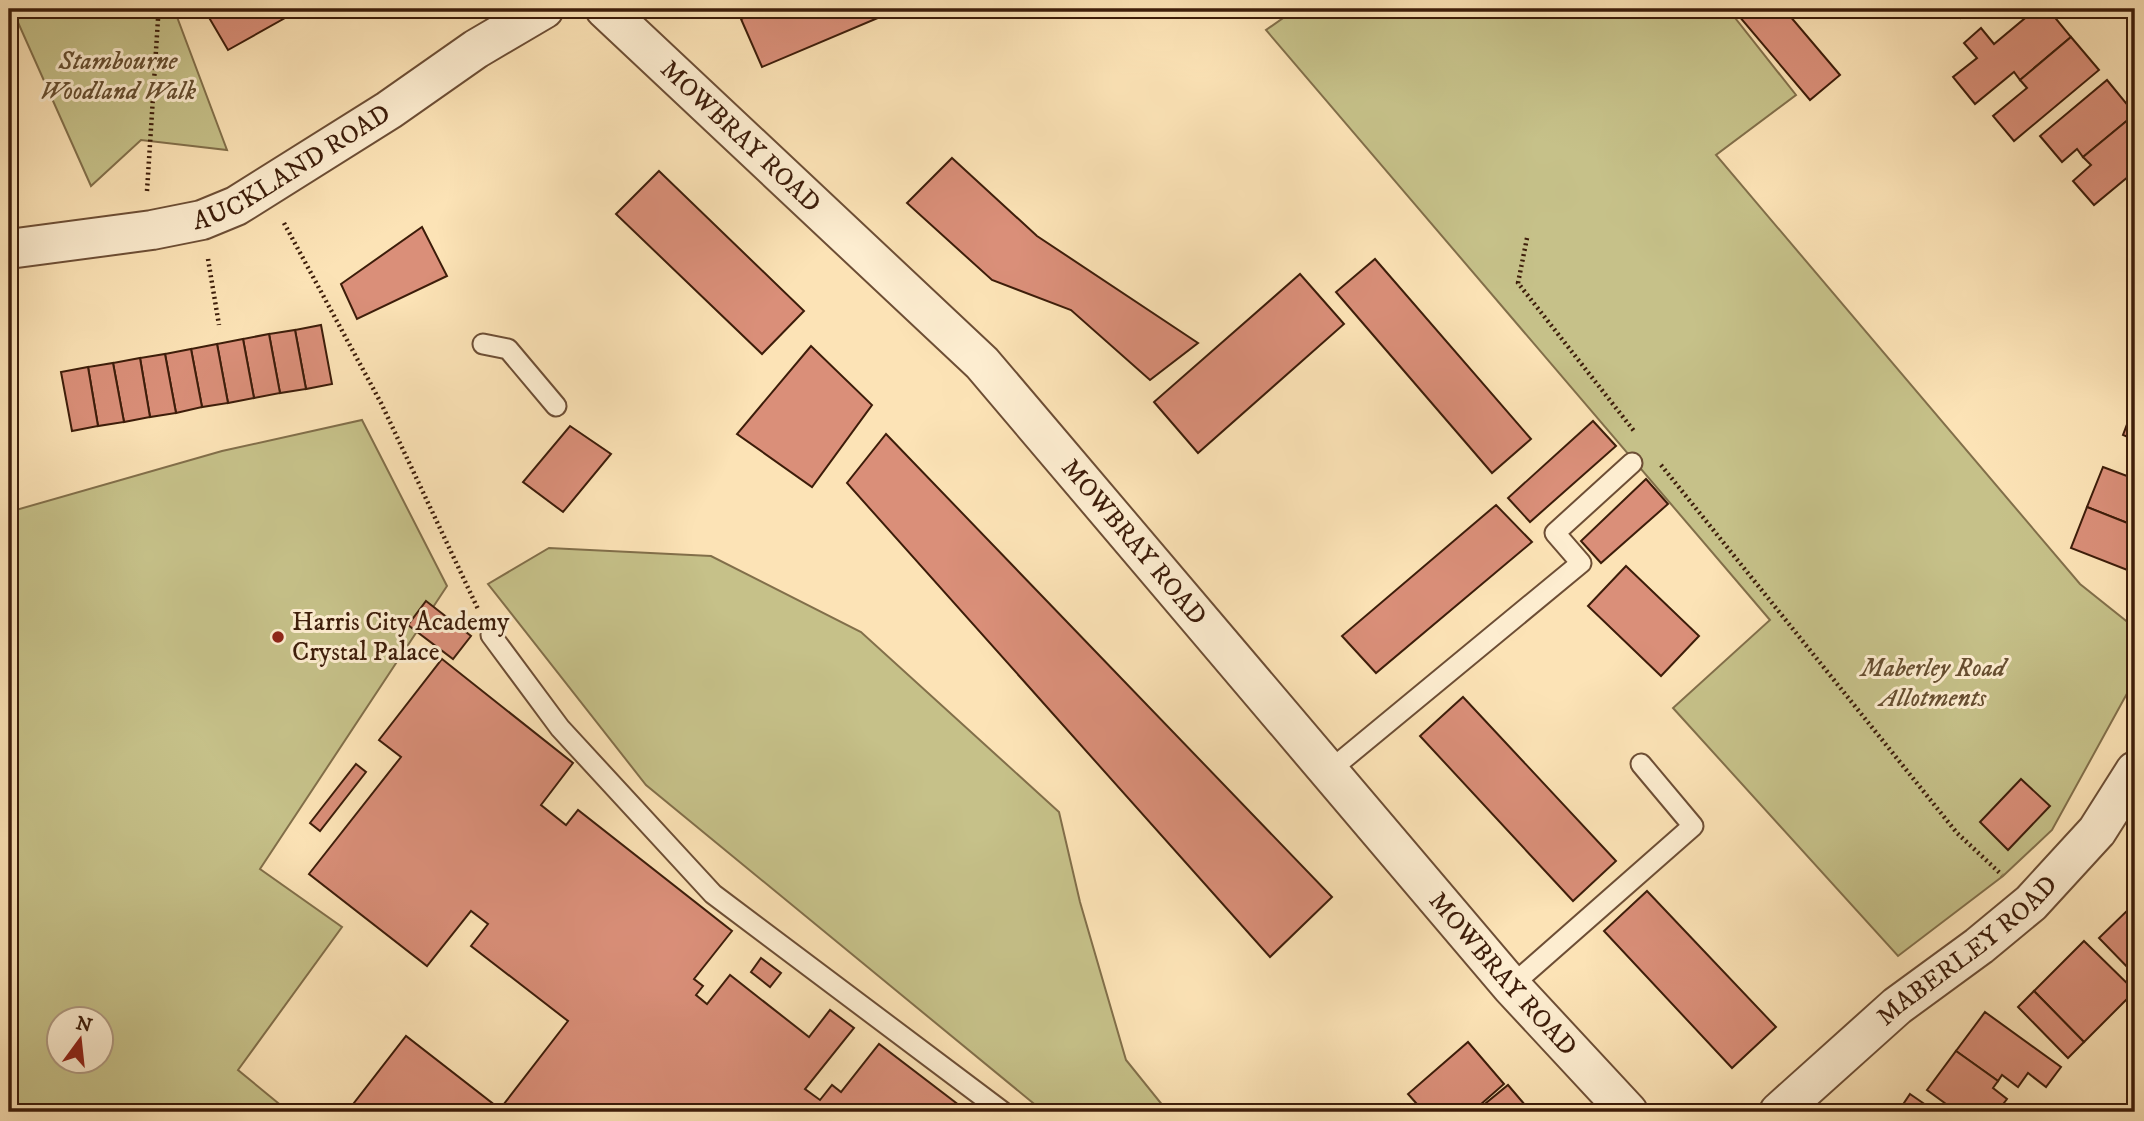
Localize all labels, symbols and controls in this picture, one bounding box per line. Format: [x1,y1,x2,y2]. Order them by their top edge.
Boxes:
park label: Stambourne Woodland Walk [40,45,196,108]
street label: MOWBRAY ROAD [653,53,828,220]
street label: AUCKLAND ROAD [190,97,397,238]
street label: MOWBRAY ROAD [1054,452,1214,632]
place label: Harris City Academy Crystal Palace [292,606,510,669]
marker: Harris City Academy Crystal Palace [270,629,286,645]
park label: Maberley Road Allotments [1859,652,2009,715]
street label: MABERLEY ROAD [1870,868,2065,1033]
street label: MOWBRAY ROAD [1422,885,1584,1063]
north arrow [46,1006,116,1076]
text: N [73,1012,95,1038]

